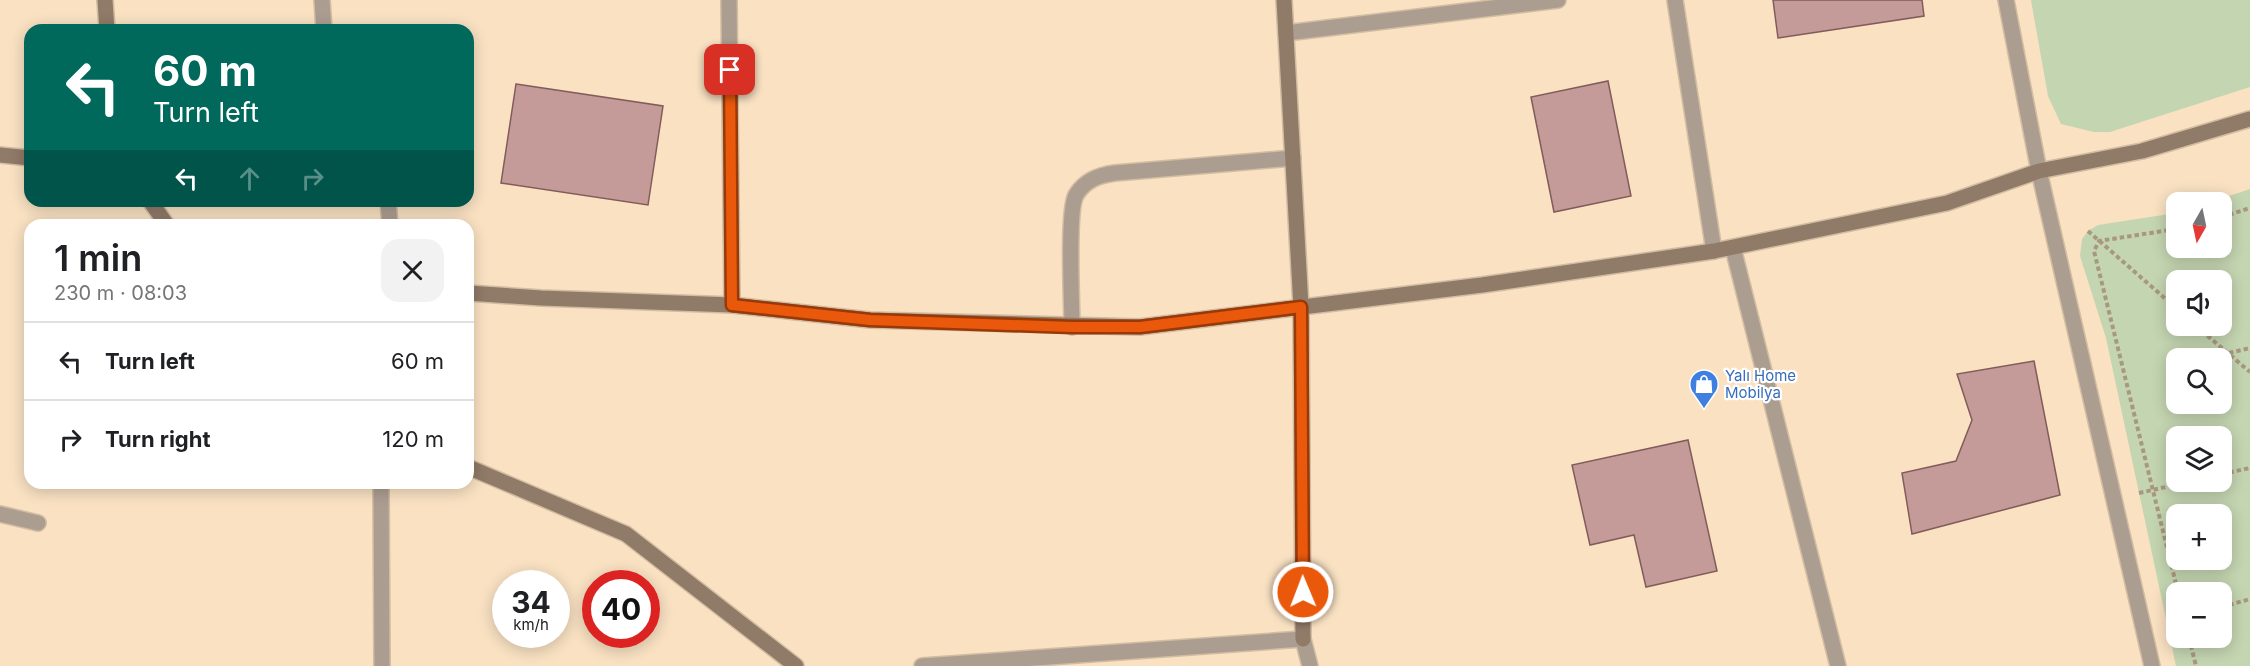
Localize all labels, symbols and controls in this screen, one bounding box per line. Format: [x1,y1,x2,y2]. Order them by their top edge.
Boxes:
pin [704,44,755,95]
text: 60 m [153,45,257,96]
icon: left [54,48,132,126]
icon: arrive [713,53,746,86]
text: Turn left [153,96,259,129]
icon: left [170,162,203,195]
icon: ahead [233,162,266,195]
icon: right [296,162,329,195]
north arrow [2166,192,2232,258]
map controls [2166,192,2232,648]
text: 1 min [54,236,142,280]
button: close [381,239,444,302]
button: sound [2166,270,2232,336]
text: 230 m · 08:03 [54,281,187,305]
icon: left [54,345,87,378]
text: Turn left [105,348,195,374]
text: 60 m [391,348,444,374]
button: search [2166,348,2232,414]
place label: Yalı Home Mobilya [1725,366,1796,402]
shop icon: Yalı Home Mobilya [1688,368,1720,410]
icon: right [54,423,87,456]
text: Turn right [105,426,211,452]
text: 120 m [382,426,444,452]
button: layers [2166,426,2232,492]
button: + [2166,504,2232,570]
position arrow [1271,560,1335,624]
speed limit sign: 40 [582,570,660,648]
button: − [2166,582,2232,648]
text: 34 [511,584,551,620]
text: km/h [513,615,549,634]

